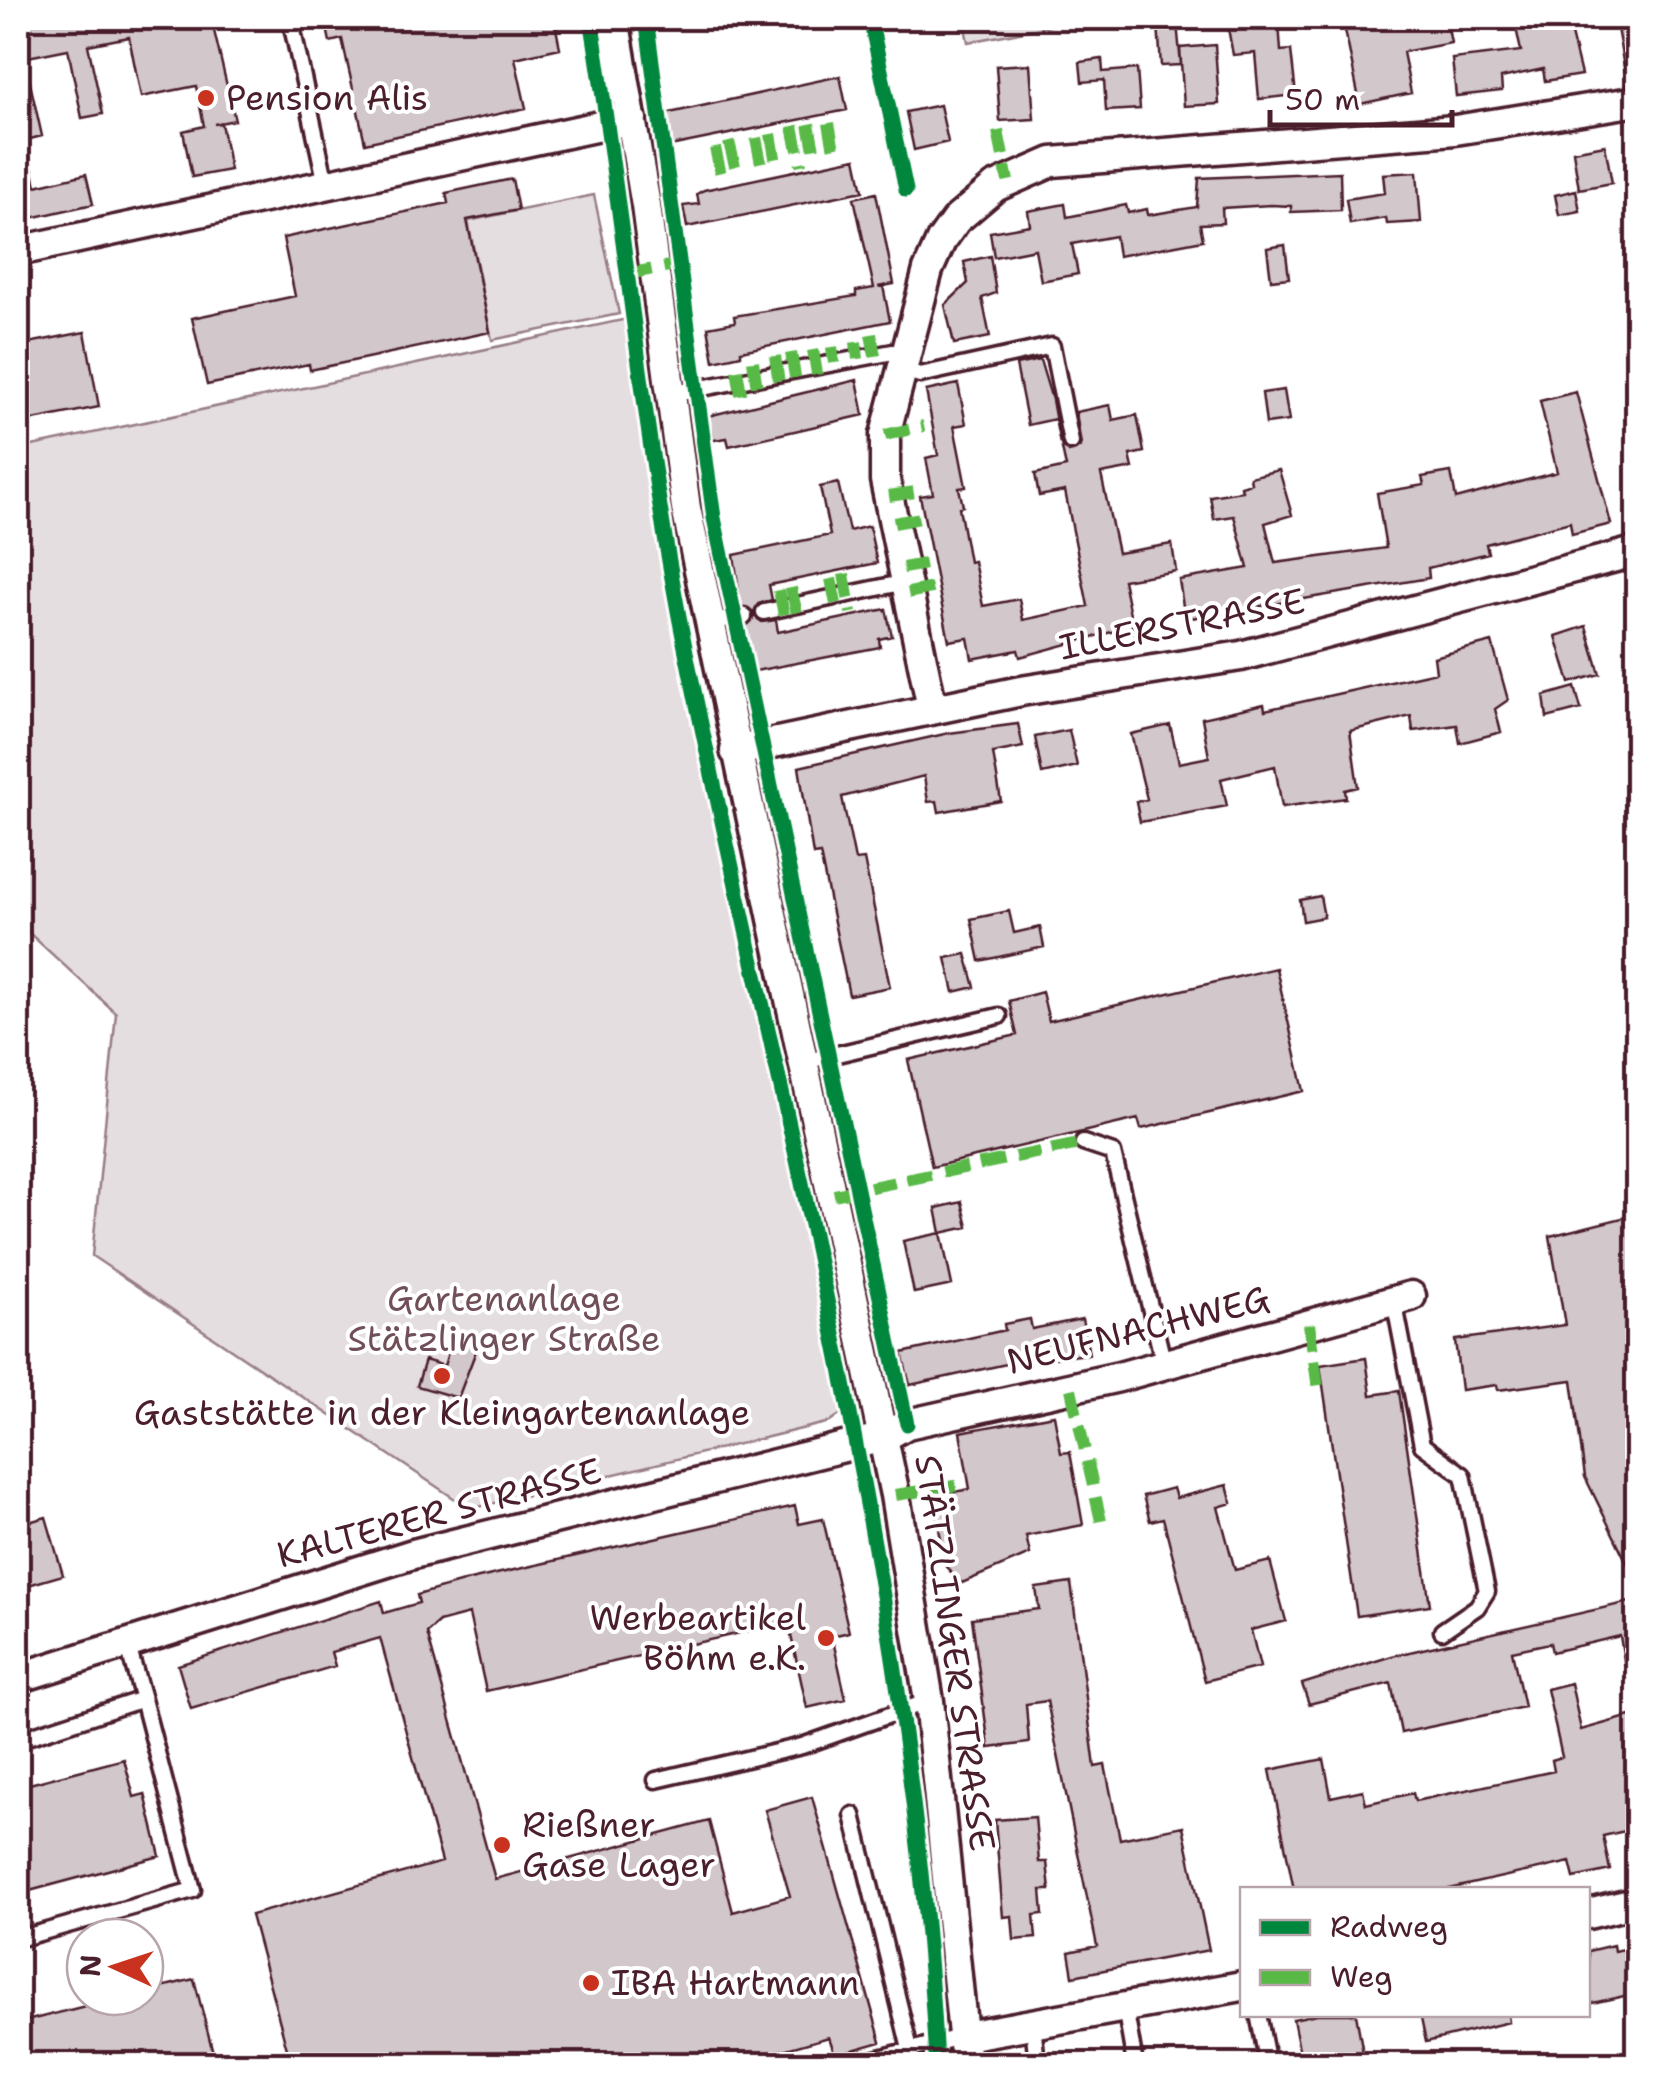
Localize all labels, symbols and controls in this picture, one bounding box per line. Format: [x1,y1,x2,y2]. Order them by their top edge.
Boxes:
scale bar [1270,65,1452,127]
place label: Pension Alis [226,74,428,121]
text: 50 m [1285,79,1360,120]
marker: Pension Alis [195,87,217,109]
street label: ILLERSTRASSE [1055,577,1309,670]
street label: NEUFNACHWEG [1001,1274,1274,1385]
park label: Gartenanlage Stätzlinger Straße [348,1275,660,1362]
marker: Gaststätte in der Kleingartenanlage [431,1365,453,1387]
place label: Gaststätte in der Kleingartenanlage [134,1389,750,1436]
street label: KALTERER STRASSE [271,1447,606,1578]
street label: STÄTZLINGER STRASSE [904,1452,1007,1854]
place label: Werbeartikel Böhm e.K. [589,1594,806,1681]
marker: Werbeartikel Böhm e.K. [815,1627,837,1649]
place label: Rießner Gase Lager [522,1801,716,1888]
marker: Rießner Gase Lager [491,1834,513,1856]
legend [1240,1887,1590,2017]
text: Radweg [1330,1906,1448,1947]
north arrow [65,1917,165,2017]
text: N [70,1954,110,1978]
text: Weg [1330,1956,1393,1997]
place label: IBA Hartmann [611,1959,860,2006]
marker: IBA Hartmann [580,1972,602,1994]

